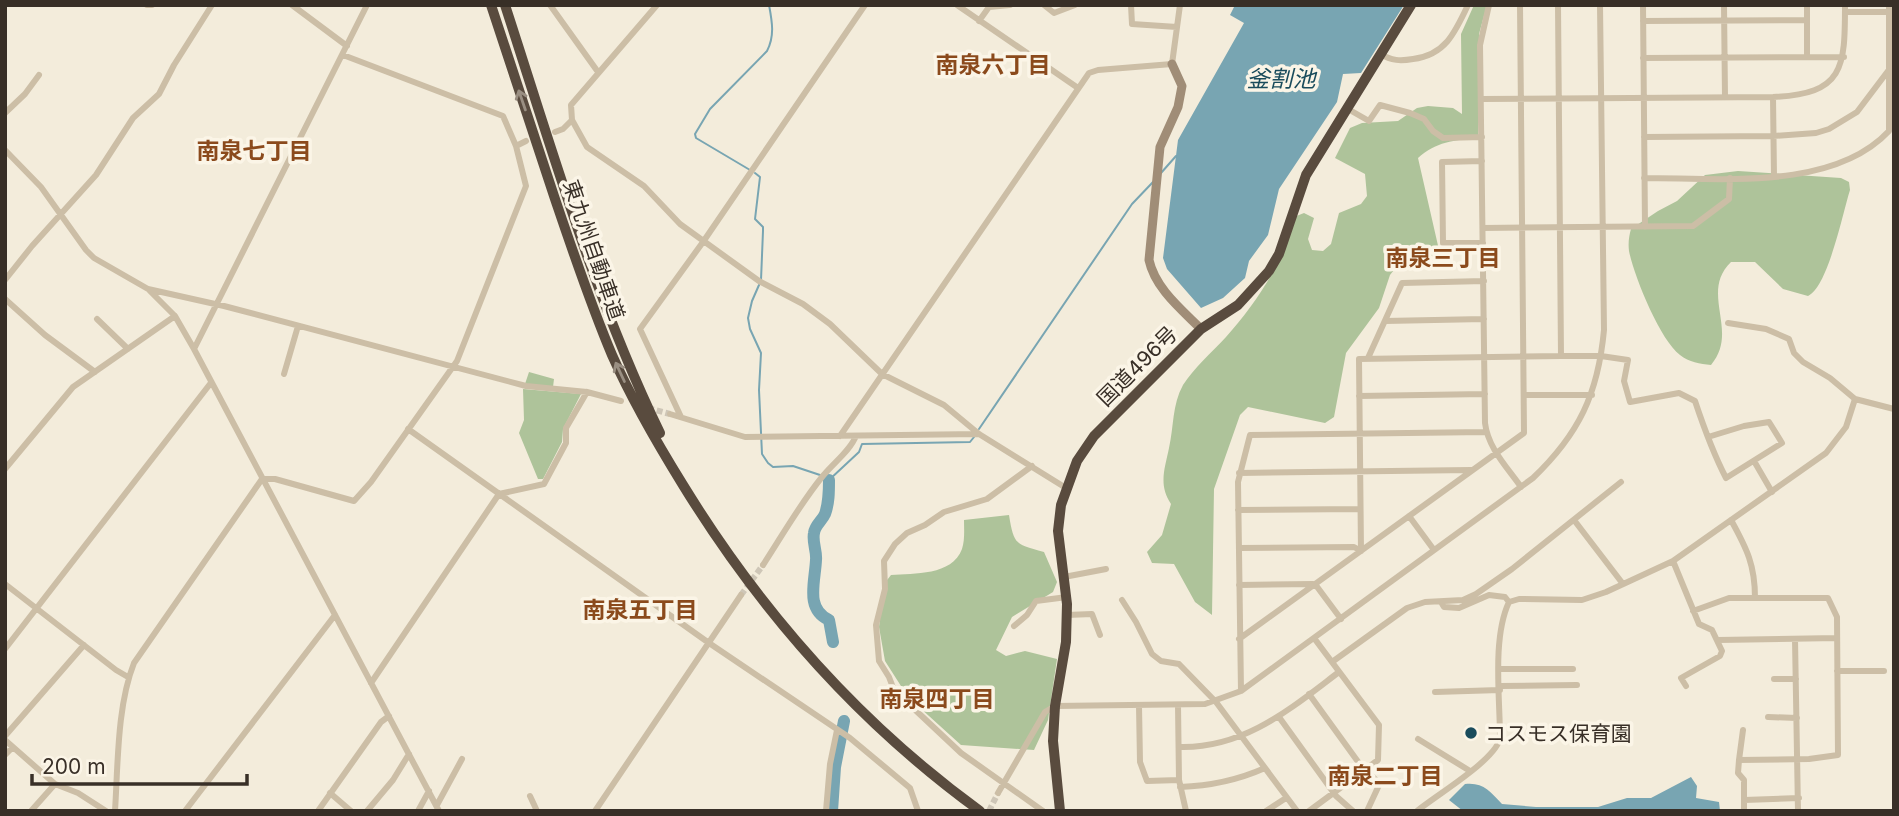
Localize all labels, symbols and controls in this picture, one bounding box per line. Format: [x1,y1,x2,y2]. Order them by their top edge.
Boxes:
district label: 南泉六丁目 [936,51,1051,79]
water label: 釜割池 [1247,65,1318,93]
one-way arrow [515,90,527,112]
district label: 南泉七丁目 [197,137,312,165]
street label: 東九州自動車道 [558,176,630,324]
district label: 南泉三丁目 [1386,244,1501,272]
street label: 国道496号 [1092,321,1182,411]
one-way arrow [613,362,627,383]
district label: 南泉五丁目 [583,596,698,624]
district label: 南泉四丁目 [880,685,995,713]
place label: コスモス保育園 [1485,721,1632,746]
marker: コスモス保育園 [1463,725,1479,741]
scale bar [32,742,247,786]
text: 200 m [42,754,106,779]
district label: 南泉二丁目 [1328,762,1443,790]

